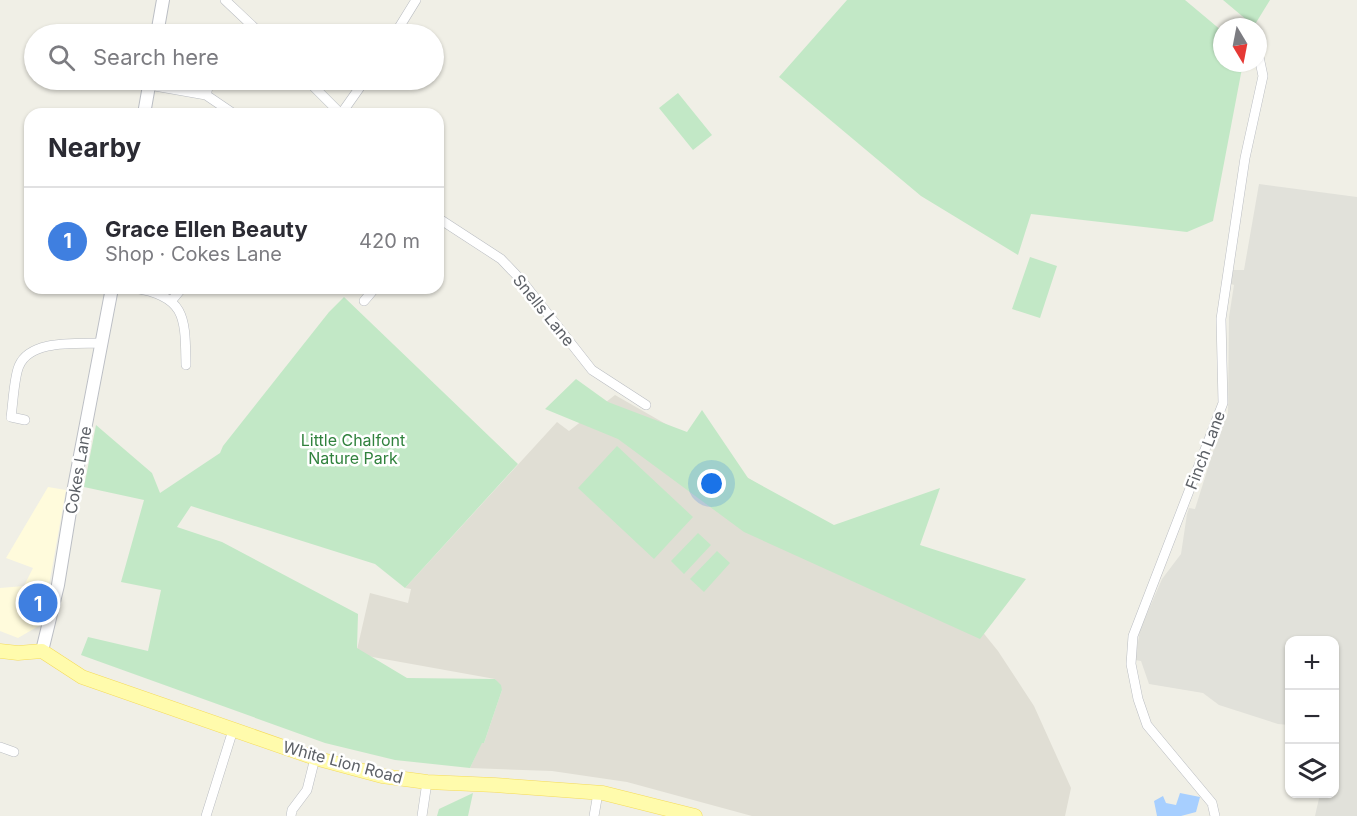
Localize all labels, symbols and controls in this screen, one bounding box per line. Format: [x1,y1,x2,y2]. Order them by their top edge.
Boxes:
north arrow [1213,18,1267,72]
search box [24,24,444,90]
icon: search [45,41,78,74]
text: Search here [93,44,219,70]
text: Nearby [48,132,141,163]
text: Grace Ellen Beauty [105,216,308,242]
text: 1 [63,229,72,253]
text: 420 m [359,229,420,253]
text: Shop · Cokes Lane [105,242,282,266]
street label: Snells Lane [509,270,579,350]
street label: Finch Lane [1181,408,1229,492]
street label: Cokes Lane [60,425,96,515]
park label: Little Chalfont Nature Park [301,430,405,468]
your location [697,469,726,498]
pin: 1 [18,580,57,626]
map controls [1285,636,1339,798]
button: + [1285,636,1339,690]
button: − [1285,690,1339,744]
street label: White Lion Road [281,736,405,788]
button: layers [1285,744,1339,798]

